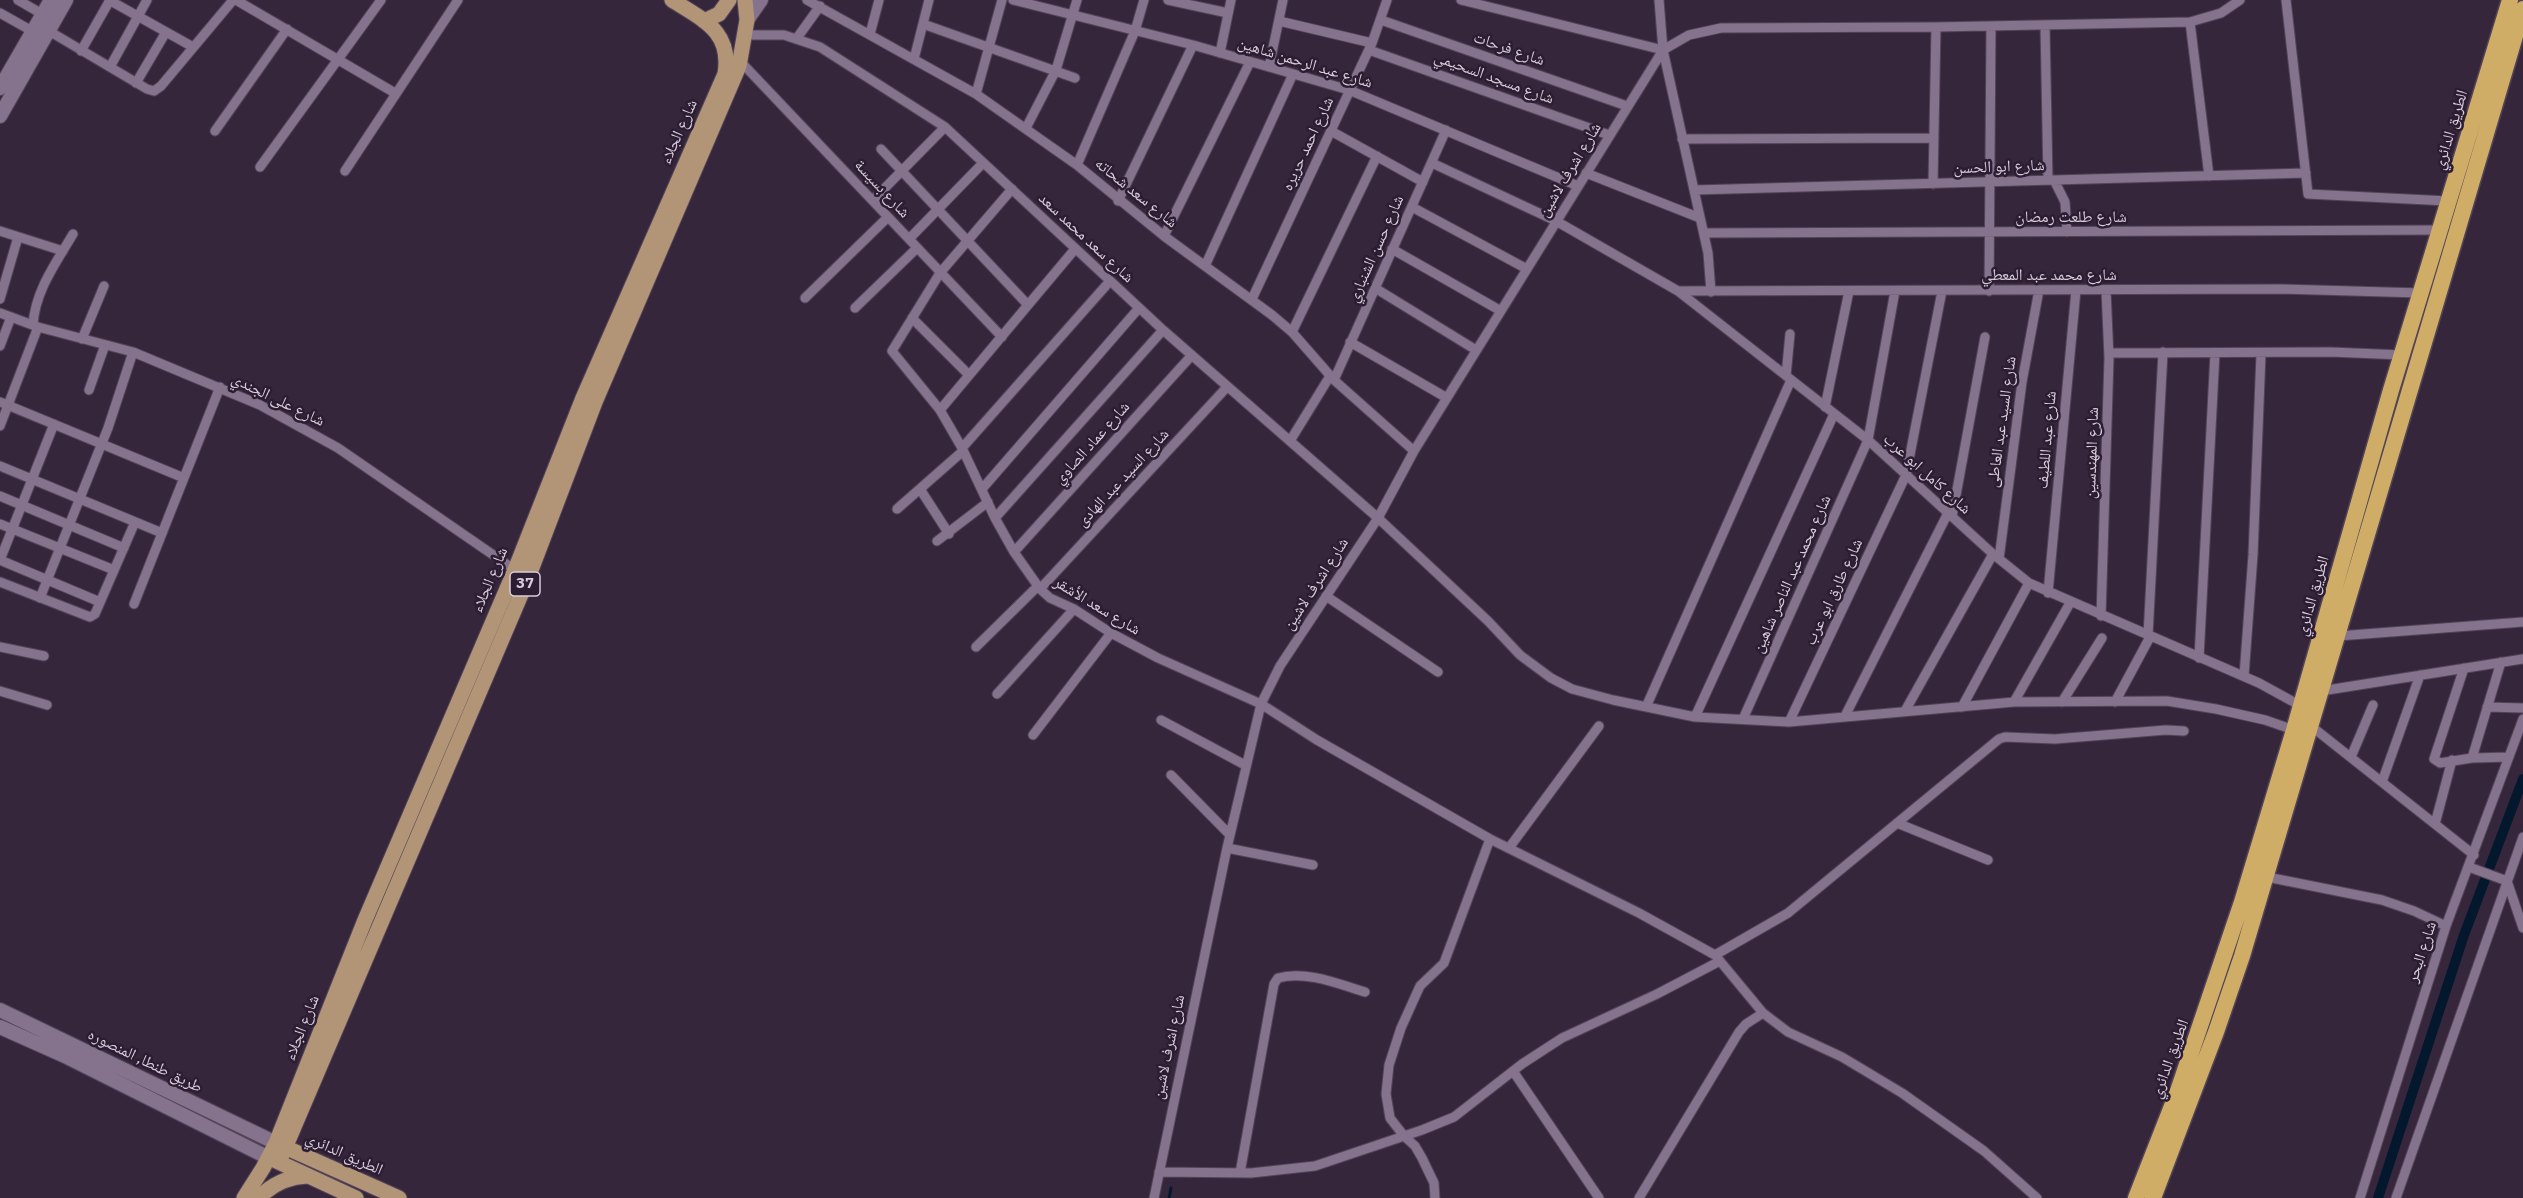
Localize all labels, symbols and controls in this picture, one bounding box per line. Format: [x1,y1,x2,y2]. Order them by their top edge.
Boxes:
street label: شارع فرحات [1471,28,1547,70]
street label: شارع عبد الرحمن شاهين [1235,33,1375,93]
street label: شارع مسجد السحيمي [1432,47,1556,109]
street label: الطريق الدائري [2430,88,2472,172]
street label: شارع احمد حريره [1278,94,1338,194]
street label: شارع الجلاء [656,97,702,167]
street label: شارع اشرف لاشين [1534,120,1606,220]
street label: شارع سعد شحاته [1091,154,1181,232]
street label: شارع بسيسة [850,156,914,222]
street label: شارع ابو الحسن [1953,156,2045,178]
street label: شارع سعد محمد سعد [1034,189,1138,287]
street label: شارع حسن الشنباري [1344,192,1408,306]
street label: شارع طلعت رمضان [2015,207,2127,227]
street label: شارع محمد عبد المعطي [1981,265,2117,285]
street label: شارع السيد عبد العاطى [1983,355,2021,489]
street label: شارع على الجندي [228,369,328,431]
street label: شارع عبد اللطيف [2033,390,2061,490]
street label: شارع عماد الصاوي [1050,398,1134,488]
street label: شارع المهندسين [2081,407,2103,499]
street label: شارع السيد عبد الهادى [1073,425,1173,531]
street label: شارع كامل ابو عرب [1879,429,1975,519]
street label: شارع محمد عبد الناصر شاهين [1748,492,1836,656]
street label: شارع اشرف لاشين [1279,534,1353,634]
street label: شارع طارق ابو عرب [1801,536,1867,648]
street label: شارع الجلاء [468,545,512,615]
street label: الطريق الدائري [2292,554,2334,638]
road number: 37 [510,572,540,596]
street label: شارع سعد الأشقر [1050,573,1144,639]
street label: شارع البحر [2403,919,2441,985]
street label: شارع الجلاء [280,993,324,1063]
street label: شارع اشرف لاشين [1149,993,1189,1101]
street label: الطريق الدائري [2147,1017,2193,1101]
street label: طريق طنطا, المنصوره [85,1025,205,1097]
street label: الطريق الدائري [302,1128,386,1180]

